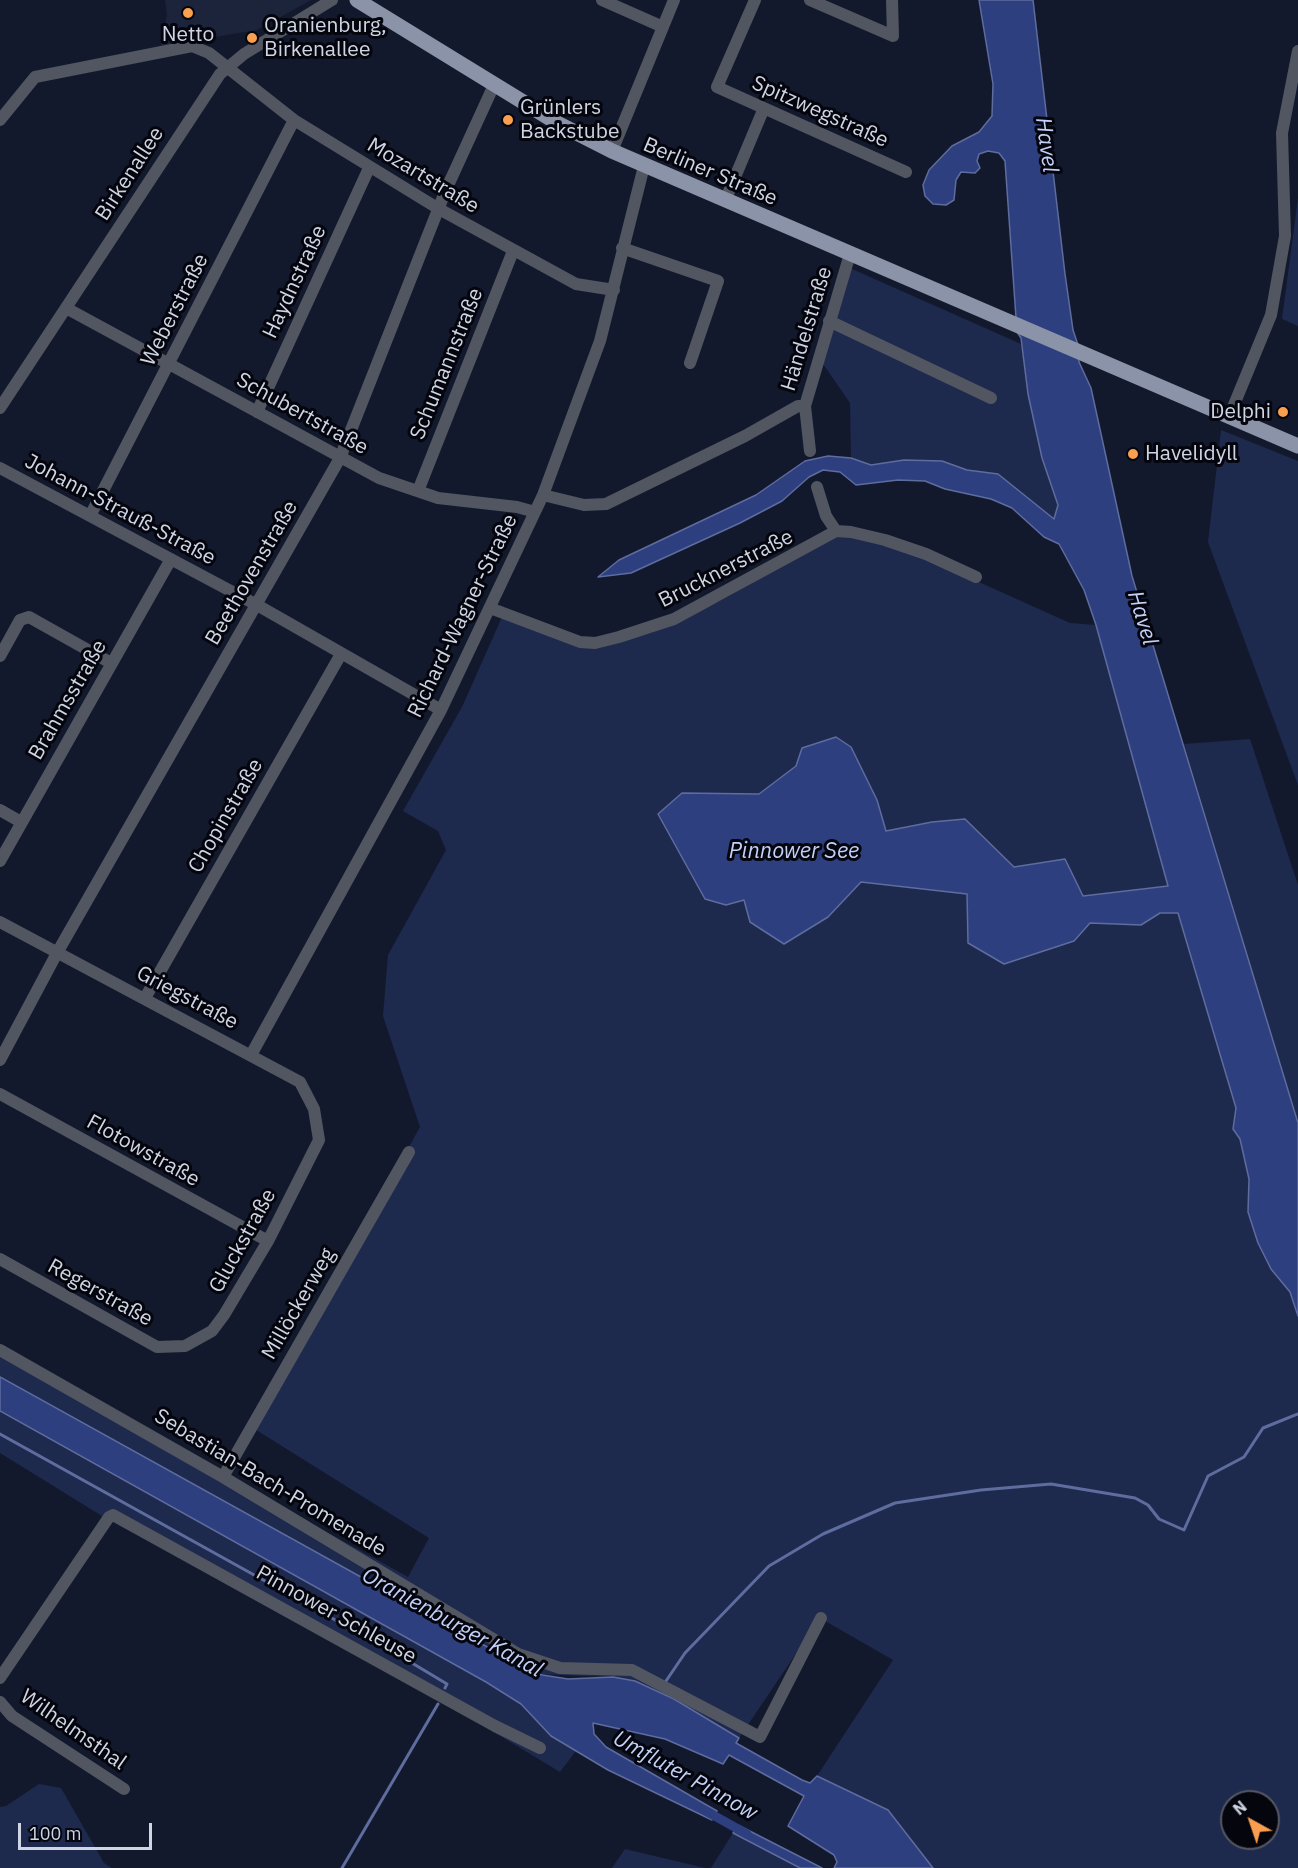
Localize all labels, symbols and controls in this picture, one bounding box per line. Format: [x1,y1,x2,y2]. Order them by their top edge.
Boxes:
marker: Netto [181,6,195,20]
place label: Oranienburg, Birkenallee [264,13,387,63]
place label: Netto [162,22,214,48]
marker: Oranienburg, Birkenallee [245,31,259,45]
street label: Spitzwegstraße [748,71,892,153]
place label: Grünlers Backstube [520,95,619,145]
marker: Grünlers Backstube [501,113,515,127]
water label: Havel [1029,116,1063,174]
street label: Birkenallee [90,123,170,225]
street label: Berliner Straße [639,132,781,212]
street label: Mozartstraße [362,133,484,219]
street label: Haydnstraße [258,222,332,342]
street label: Weberstraße [136,250,214,370]
street label: Händelstraße [776,264,838,394]
street label: Schumannstraße [405,285,489,443]
street label: Schubertstraße [232,367,372,461]
place label: Delphi [1210,399,1271,425]
marker: Delphi [1276,405,1290,419]
place label: Havelidyll [1145,441,1238,467]
marker: Havelidyll [1126,447,1140,461]
street label: Johann-Strauß-Straße [20,449,220,571]
street label: Beethovenstraße [200,496,304,650]
street label: Richard-Wagner-Straße [403,510,523,722]
street label: Brucknerstraße [655,524,797,614]
water label: Havel [1121,588,1163,648]
street label: Brahmsstraße [24,636,112,764]
street label: Chopinstraße [183,755,269,877]
water label: Pinnower See [729,839,859,865]
street label: Griegstraße [132,961,242,1035]
street label: Flotowstraße [82,1110,204,1192]
street label: Gluckstraße [204,1185,282,1297]
street label: Millöckerweg [257,1244,341,1364]
street label: Regerstraße [43,1254,157,1332]
street label: Sebastian-Bach-Promenade [150,1404,390,1562]
street label: Pinnower Schleuse [251,1561,421,1669]
water label: Oranienburger Kanal [357,1562,547,1684]
street label: Wilhelmsthal [15,1684,131,1776]
water label: Umfluter Pinnow [608,1725,762,1827]
north arrow [1220,1790,1280,1850]
text: N [1229,1796,1251,1819]
scale bar [21,1811,154,1849]
text: 100 m [29,1822,81,1845]

